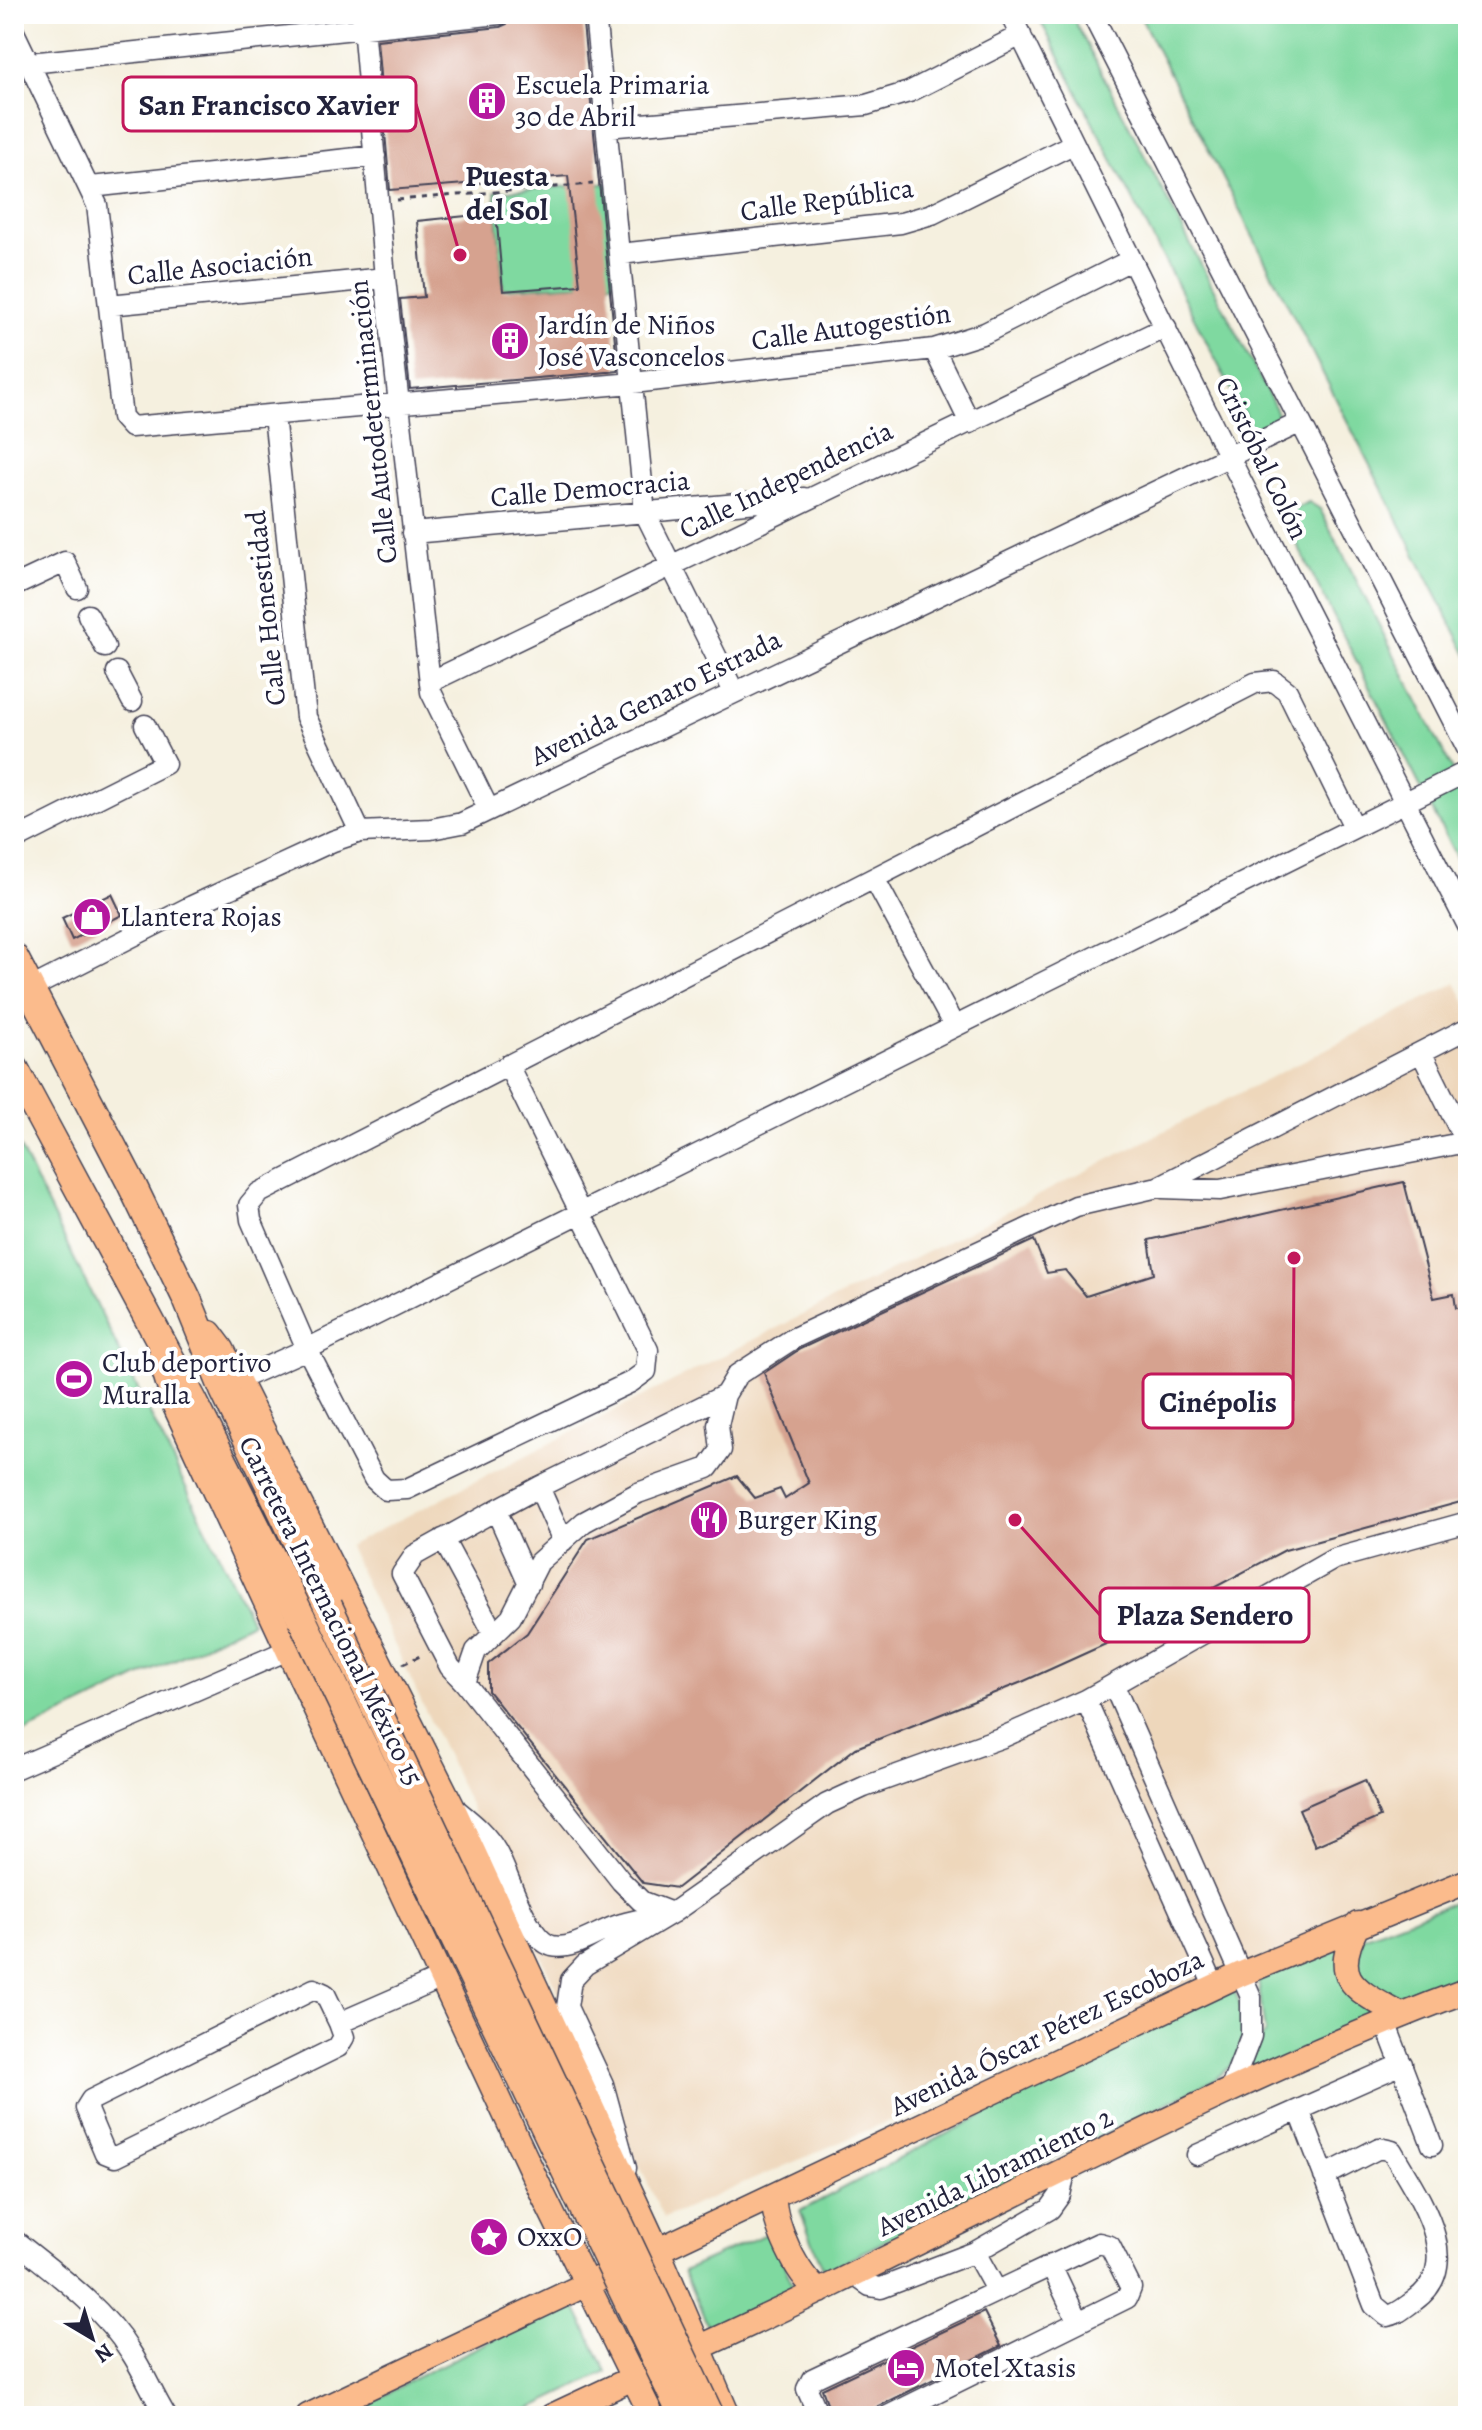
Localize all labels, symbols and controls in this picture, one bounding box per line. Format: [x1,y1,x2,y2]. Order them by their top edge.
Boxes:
place label: Escuela Primaria 30 de Abril [515,66,710,136]
callout: San Francisco Xavier [123,77,416,131]
building icon: Escuela Primaria 30 de Abril [466,80,508,122]
text: San Francisco Xavier [138,85,400,125]
district label: Puesta del Sol [465,156,550,230]
street label: Calle República [738,169,916,231]
street label: Calle Asociación [126,237,314,295]
street label: Calle Autodeterminación [339,278,407,566]
street label: Calle Autogestión [749,294,953,360]
place label: Jardín de Niños José Vasconcelos [538,306,725,376]
building icon: Jardín de Niños José Vasconcelos [489,320,531,362]
street label: Cristóbal Colón [1206,370,1318,546]
street label: Calle Independencia [673,412,899,548]
street label: Calle Democracia [489,461,691,517]
street label: Calle Honestidad [237,507,295,708]
street label: Avenida Genaro Estrada [523,621,788,776]
shop icon: Llantera Rojas [71,896,113,938]
place label: Llantera Rojas [120,898,282,936]
place label: Club deportivo Muralla [102,1344,271,1414]
sports icon: Club deportivo Muralla [53,1358,95,1400]
callout: Cinépolis [1143,1374,1293,1428]
text: Cinépolis [1159,1382,1277,1422]
street label: Carretera Internacional México 15 [230,1430,432,1792]
restaurant icon: Burger King [688,1499,730,1541]
place label: Burger King [737,1501,877,1539]
callout: Plaza Sendero [1100,1588,1309,1642]
text: Plaza Sendero [1116,1595,1294,1635]
street label: Avenida Óscar Pérez Escoboza [883,1940,1210,2126]
street label: Avenida Libramiento 2 [870,2098,1119,2246]
place icon: OxxO [468,2216,510,2258]
place label: OxxO [517,2218,582,2256]
north arrow [52,2298,132,2378]
text: N [88,2336,119,2370]
hotel icon: Motel Xtasis [885,2347,927,2389]
place label: Motel Xtasis [934,2349,1076,2387]

